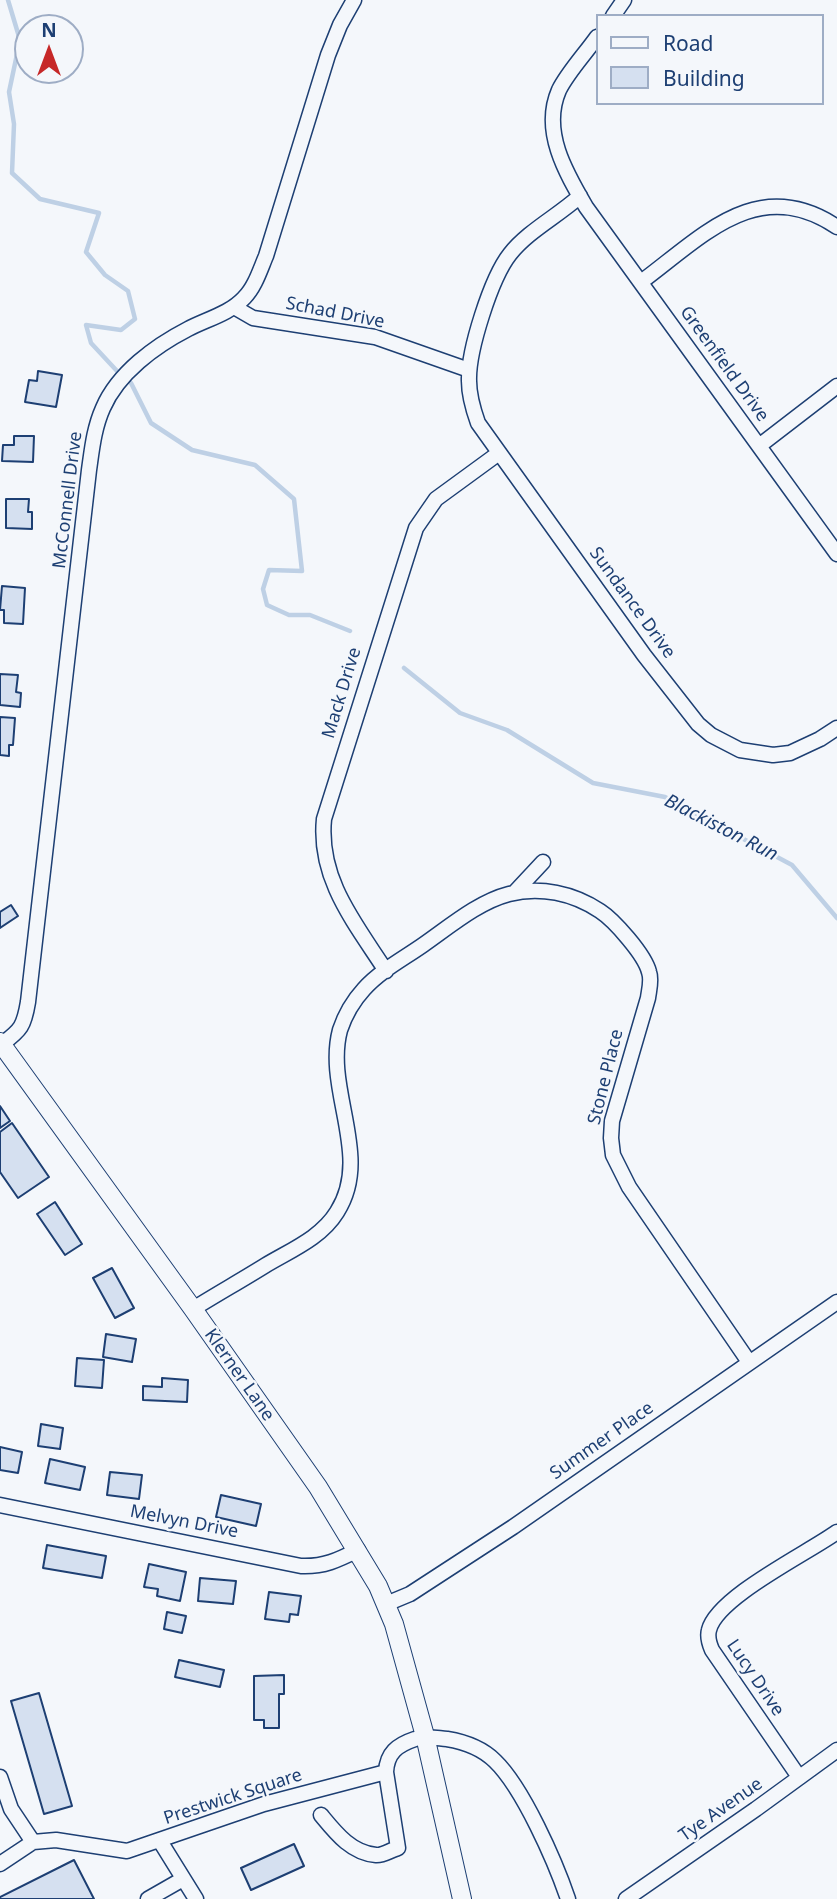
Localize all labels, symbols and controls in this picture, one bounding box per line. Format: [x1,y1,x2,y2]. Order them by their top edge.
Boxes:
north arrow [14,14,84,84]
legend [596,14,823,105]
text: N [41,17,57,43]
text: Road [663,29,713,57]
text: Building [663,64,745,92]
street label: Schad Drive [284,293,386,333]
street label: Greenfield Drive [675,302,773,426]
street label: McConnell Drive [49,430,87,570]
street label: Sundance Drive [584,543,680,663]
street label: Mack Drive [318,645,366,741]
water label: Blackiston Run [661,790,781,866]
street label: Stone Place [584,1027,628,1127]
street label: Klerner Lane [199,1325,279,1425]
street label: Summer Place [546,1397,658,1485]
street label: Melvyn Drive [128,1501,240,1543]
street label: Lucy Drive [722,1636,788,1720]
street label: Prestwick Square [161,1764,305,1830]
street label: Tye Avenue [675,1773,767,1847]

